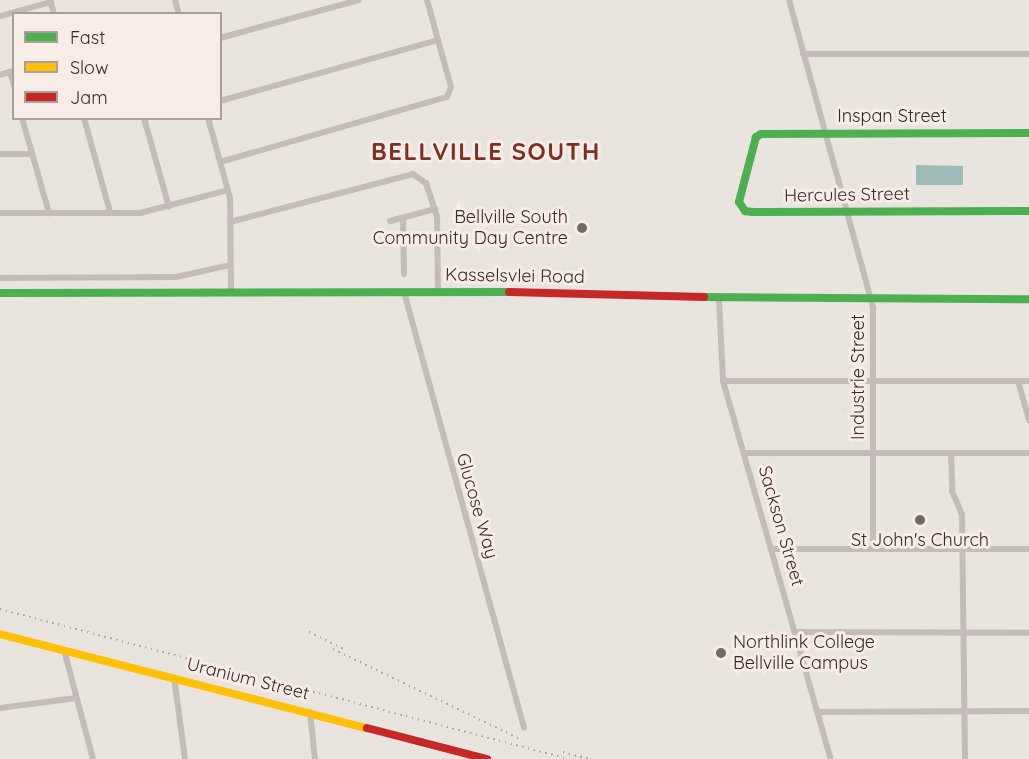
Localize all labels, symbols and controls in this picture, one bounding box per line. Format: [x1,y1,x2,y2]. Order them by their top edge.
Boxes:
legend [12,12,222,120]
text: Fast [70,26,105,49]
text: Slow [70,56,108,79]
text: Jam [70,86,108,109]
street label: Inspan Street [837,105,947,127]
district label: BELLVILLE SOUTH [371,138,601,166]
street label: Hercules Street [784,183,910,207]
place label: Bellville South Community Day Centre [373,207,568,250]
marker: Bellville South Community Day Centre [573,219,591,237]
street label: Kasselsvlei Road [445,264,585,288]
street label: Industrie Street [847,314,869,440]
street label: Glucose Way [452,451,502,561]
street label: Sackson Street [754,464,808,588]
marker: St John's Church [913,513,927,527]
place label: St John's Church [851,529,989,551]
place label: Northlink College Bellville Campus [733,632,875,674]
marker: Northlink College Bellville Campus [714,646,728,660]
street label: Uranium Street [185,653,311,705]

